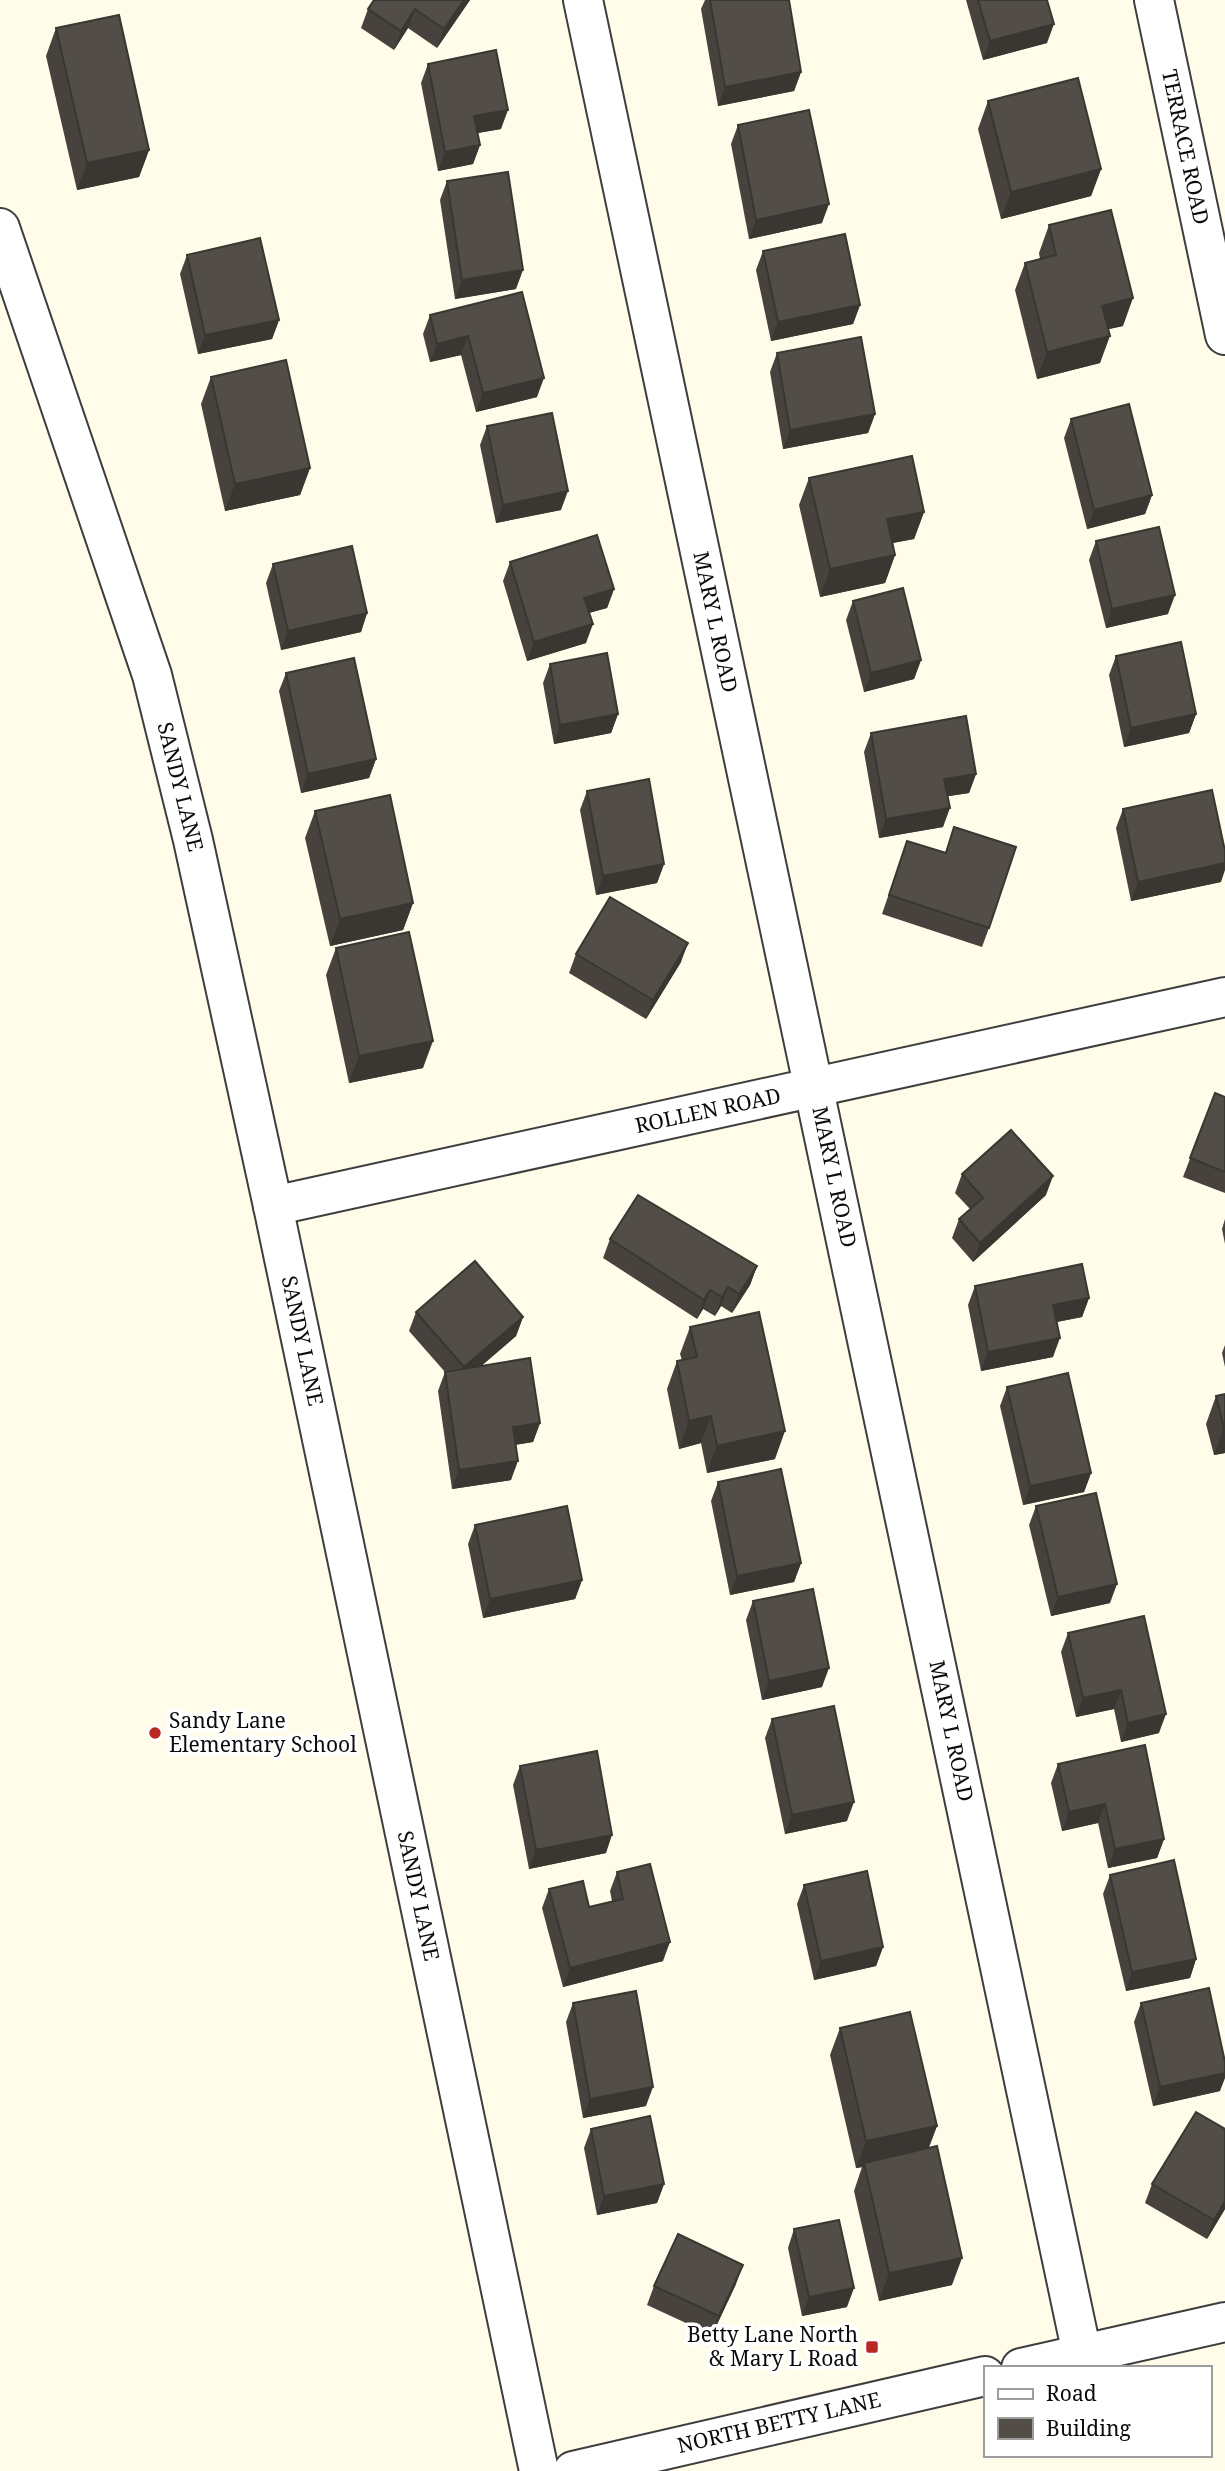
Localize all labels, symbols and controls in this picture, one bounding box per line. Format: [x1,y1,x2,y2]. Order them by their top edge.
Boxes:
street label: TERRACE ROAD [1156,67,1216,227]
street label: MARY L ROAD [687,549,745,695]
street label: SANDY LANE [151,719,211,854]
street label: ROLLEN ROAD [632,1081,783,1139]
street label: MARY L ROAD [806,1104,864,1250]
street label: SANDY LANE [276,1273,330,1408]
street label: MARY L ROAD [923,1658,981,1804]
place label: Sandy Lane Elementary School [169,1706,357,1758]
marker: Sandy Lane Elementary School [147,1725,163,1741]
street label: SANDY LANE [392,1828,446,1963]
place label: Betty Lane North & Mary L Road [687,2320,858,2372]
marker: Betty Lane North & Mary L Road [864,2339,880,2355]
legend [984,2366,1211,2457]
text: Road [1046,2379,1097,2407]
street label: NORTH BETTY LANE [674,2385,883,2459]
text: Building [1046,2414,1131,2442]

